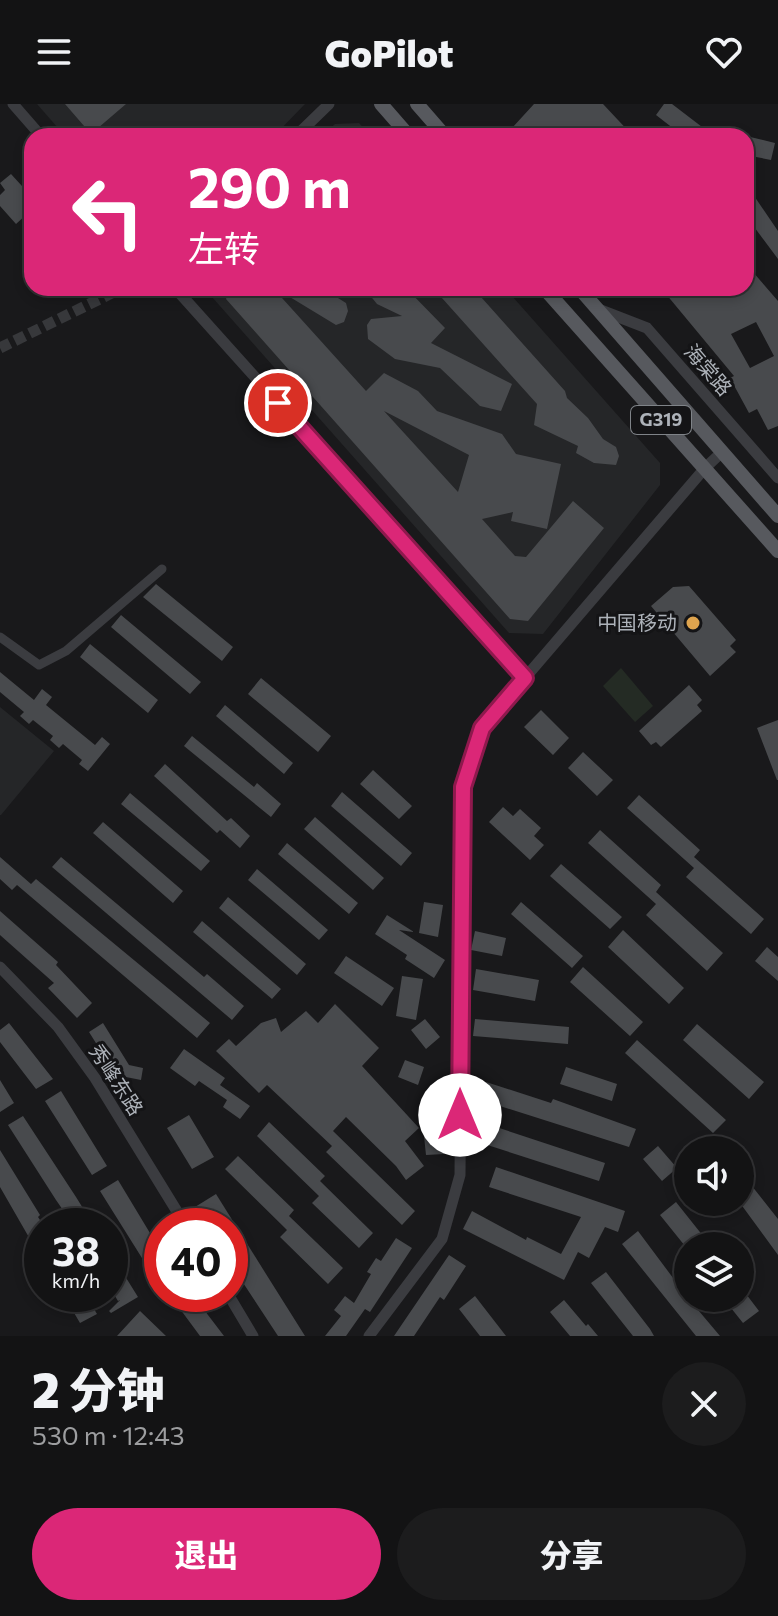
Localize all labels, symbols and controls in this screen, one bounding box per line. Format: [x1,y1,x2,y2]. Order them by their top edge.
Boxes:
icon: menu [32,30,76,74]
text: GoPilot [324,30,454,74]
icon: heart [702,30,746,74]
text: 290 m [188,151,351,220]
icon: left [56,160,160,264]
text: 左转 [188,225,260,269]
street label: 海棠路 [680,339,737,400]
pin [244,369,312,437]
icon: arrive [256,381,300,425]
road number: G319 [631,406,691,434]
place label: 中国移动 [597,610,677,634]
marker: 中国移动 [684,614,702,632]
street label: 秀峰东路 [85,1039,149,1120]
position arrow [418,1073,502,1157]
map controls [674,1136,754,1312]
button: sound [674,1136,754,1216]
speed limit sign: 40 [144,1208,248,1312]
text: 38 [52,1225,100,1274]
button: layers [674,1232,754,1312]
text: km/h [52,1268,100,1292]
text: 2 分钟 [32,1359,165,1418]
button: close [662,1362,746,1446]
text: 530 m · 12:43 [32,1419,185,1450]
button: 退出 [32,1508,381,1600]
button: 分享 [397,1508,746,1600]

